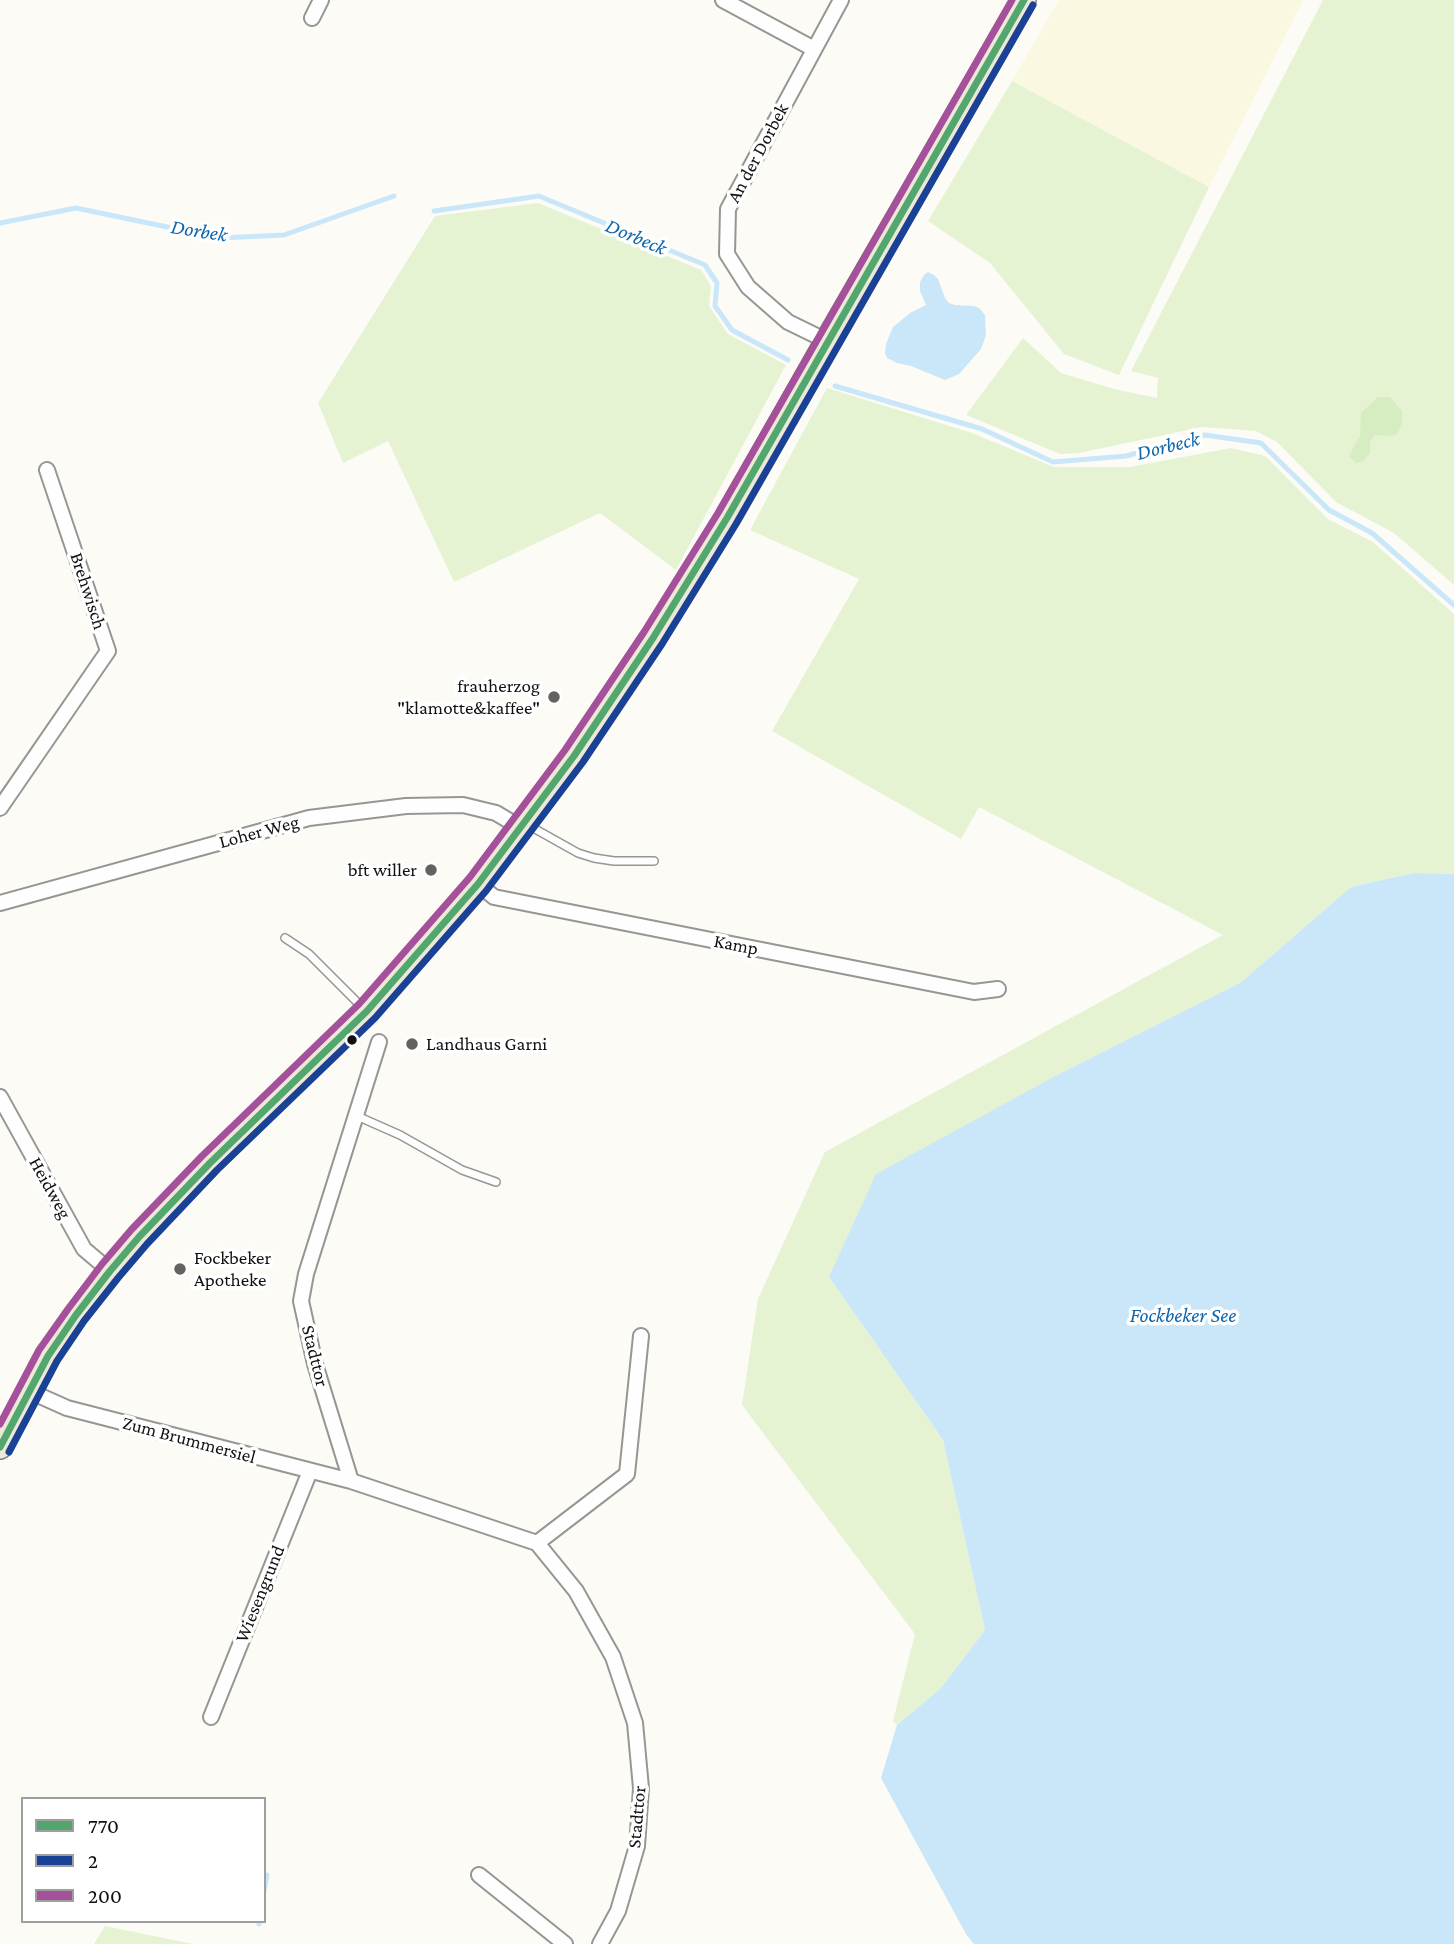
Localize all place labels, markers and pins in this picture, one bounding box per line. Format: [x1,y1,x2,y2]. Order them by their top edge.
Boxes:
place label: frauherzog "klamotte&kaffee" [397,675,540,719]
marker: frauherzog "klamotte&kaffee" [546,689,562,705]
place label: bft willer [348,859,417,881]
marker: bft willer [423,862,439,878]
unlabelled marker [345,1033,359,1047]
place label: Landhaus Garni [426,1033,547,1055]
marker: Landhaus Garni [404,1036,420,1052]
place label: Fockbeker Apotheke [194,1247,271,1291]
marker: Fockbeker Apotheke [172,1261,188,1277]

